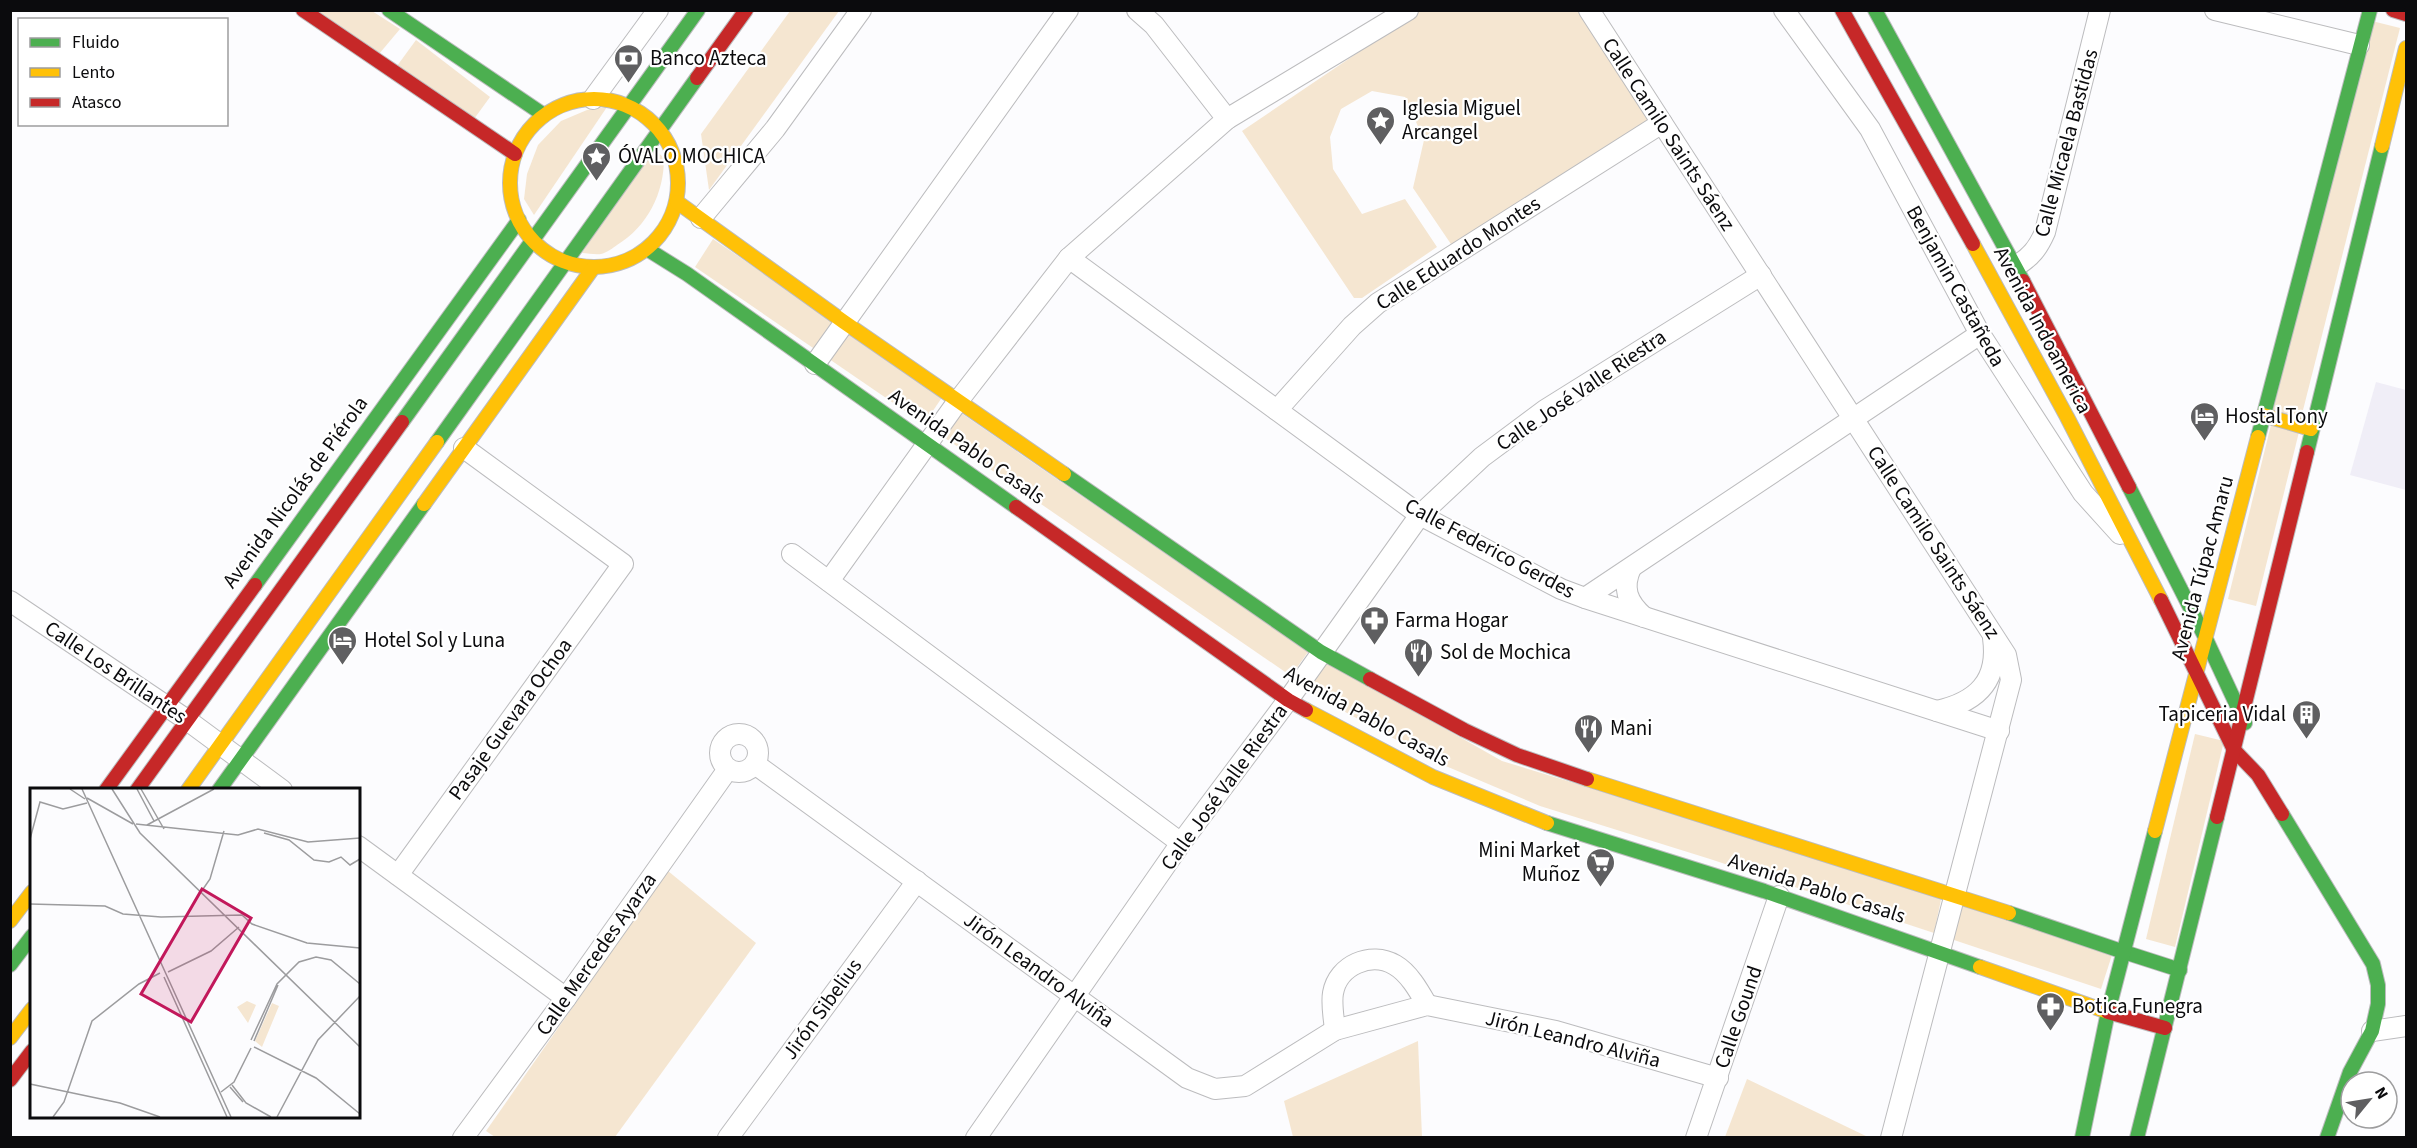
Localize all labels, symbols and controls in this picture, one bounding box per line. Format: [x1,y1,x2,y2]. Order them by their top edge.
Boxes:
legend [18,18,228,126]
text: Fluido [72,30,119,55]
street label: Calle Camilo Saints Sáenz [1595,31,1743,237]
bank icon: Banco Azteca [613,42,645,84]
place label: Banco Azteca [650,43,767,73]
street label: Calle Micaela Bastidas [2026,45,2106,240]
text: Lento [72,60,115,85]
text: Atasco [72,90,121,115]
place label: Iglesia Miguel Arcangel [1402,93,1521,147]
place icon: Iglesia Miguel Arcangel [1365,104,1397,146]
place icon: ÓVALO MOCHICA [581,140,613,182]
place label: ÓVALO MOCHICA [618,141,766,171]
street label: Calle Eduardo Montes [1370,188,1546,318]
street label: Benjamin Castañeda [1899,200,2013,372]
street label: Avenida Indoamerica [1986,241,2100,419]
street label: Calle José Valle Riestra [1490,322,1672,458]
street label: Avenida Pablo Casals [883,381,1051,511]
street label: Avenida Nicolás de Piérola [215,390,375,594]
hotel icon: Hostal Tony [2188,400,2220,442]
place label: Hostal Tony [2225,401,2328,431]
street label: Calle Camilo Saints Sáenz [1860,439,2008,645]
street label: Avenida Túpac Amaru [2163,472,2241,664]
street label: Calle Federico Gerdes [1400,490,1581,606]
pharmacy icon: Farma Hogar [1358,604,1390,646]
place label: Farma Hogar [1395,605,1509,635]
street label: Calle Los Brillantes [39,613,193,731]
hotel icon: Hotel Sol y Luna [327,624,359,666]
place label: Hotel Sol y Luna [364,625,505,655]
street label: Pasaje Guevara Ochoa [441,632,579,806]
restaurant icon: Sol de Mochica [1403,636,1435,678]
place label: Sol de Mochica [1440,637,1571,667]
street label: Avenida Pablo Casals [1279,658,1455,774]
street label: Calle José Valle Riestra [1153,698,1295,876]
building icon: Tapiceria Vidal [2291,698,2323,740]
place label: Tapiceria Vidal [2159,699,2286,729]
restaurant icon: Mani [1573,712,1605,754]
place label: Mani [1610,713,1653,743]
inset map [30,788,360,1118]
place label: Mini Market Muñoz [1478,835,1580,889]
street label: Avenida Pablo Casals [1725,845,1910,931]
supermarket icon: Mini Market Muñoz [1585,846,1617,888]
street label: Calle Mercedes Ayarza [528,866,664,1042]
street label: Jirón Leandro Alviña [958,905,1120,1035]
street label: Jirón Sibelius [775,952,869,1066]
street label: Calle Gound [1706,962,1770,1072]
pharmacy icon: Botica Funegra [2035,990,2067,1032]
place label: Botica Funegra [2072,991,2203,1021]
street label: Jirón Leandro Alviña [1482,1003,1664,1075]
north arrow [2339,1070,2399,1130]
text: N [2369,1083,2393,1103]

